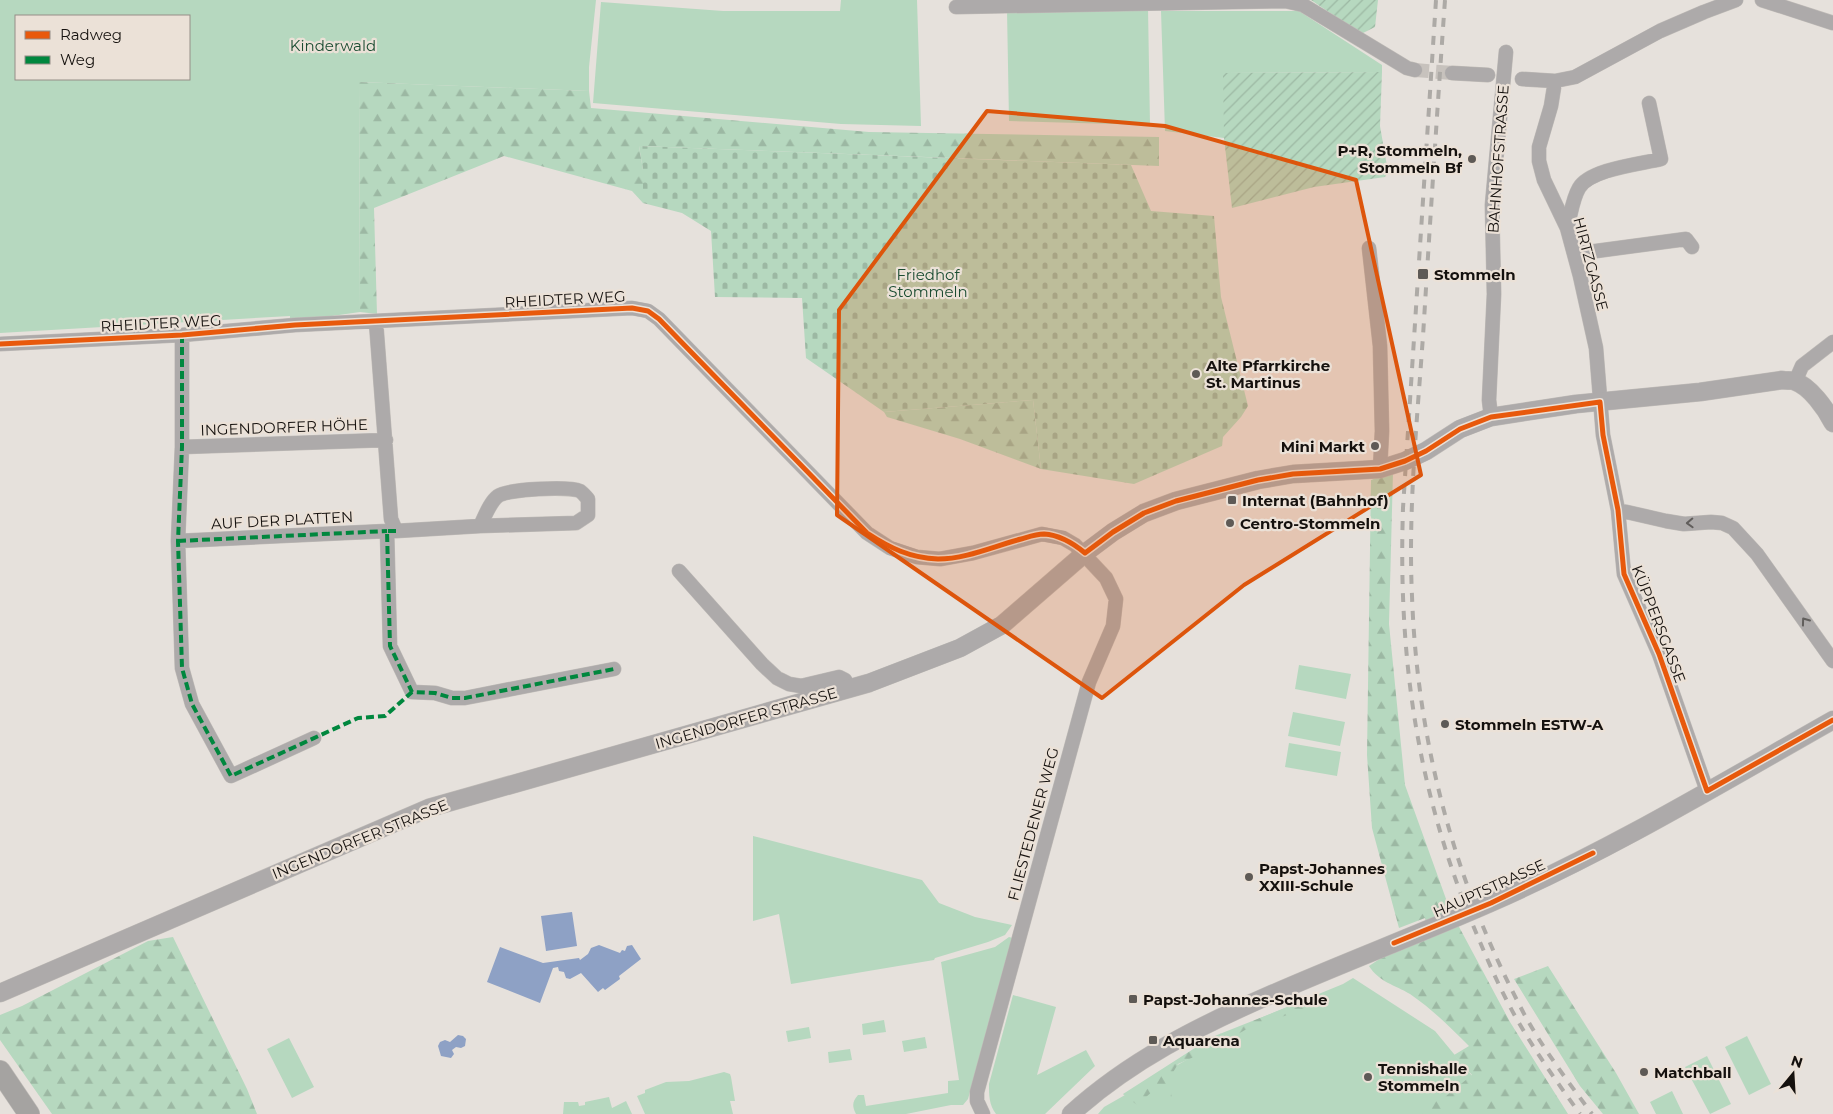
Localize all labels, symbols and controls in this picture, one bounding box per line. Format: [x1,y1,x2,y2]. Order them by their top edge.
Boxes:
legend [15,15,190,80]
text: Radweg [60,25,122,44]
park label: Kinderwald [290,36,376,55]
text: Weg [60,50,95,69]
street label: BAHNHOFSTRASSE [1483,84,1513,234]
place label: P+R, Stommeln, Stommeln Bf [1337,141,1463,177]
marker: P+R, Stommeln, Stommeln Bf [1466,153,1478,165]
street label: HIRTZGASSE [1569,215,1613,313]
park label: Friedhof Stommeln [888,265,968,301]
place label: Stommeln [1434,265,1516,284]
marker: Stommeln [1416,267,1430,281]
street label: RHEIDTER WEG [504,286,626,312]
street label: RHEIDTER WEG [100,310,222,336]
place label: Alte Pfarrkirche St. Martinus [1205,356,1330,392]
marker: Alte Pfarrkirche St. Martinus [1190,368,1202,380]
street label: INGENDORFER HÖHE [200,415,368,439]
place label: Mini Markt [1281,437,1365,456]
marker: Mini Markt [1369,440,1381,452]
place label: Internat (Bahnhof) [1242,491,1389,510]
marker: Internat (Bahnhof) [1226,494,1238,506]
street label: AUF DER PLATTEN [210,507,354,533]
place label: Centro-Stommeln [1240,514,1380,533]
marker: Centro-Stommeln [1224,517,1236,529]
one-way arrow [1686,518,1694,528]
street label: KÜPPERSGASSE [1628,562,1690,686]
one-way arrow [1802,617,1811,627]
street label: INGENDORFER STRASSE [653,683,839,753]
place label: Stommeln ESTW-A [1455,715,1604,734]
marker: Stommeln ESTW-A [1439,718,1451,730]
street label: FLIESTEDENER WEG [1003,745,1063,903]
street label: INGENDORFER STRASSE [269,795,451,883]
street label: HAUPTSTRASSE [1430,855,1548,921]
place label: Papst-Johannes XXIII-Schule [1259,859,1385,895]
marker: Papst-Johannes XXIII-Schule [1243,871,1255,883]
place label: Papst-Johannes-Schule [1143,990,1328,1009]
marker: Papst-Johannes-Schule [1127,993,1139,1005]
place label: Aquarena [1162,1031,1240,1050]
marker: Aquarena [1147,1034,1159,1046]
north arrow [1768,1049,1818,1099]
text: N [1789,1051,1805,1072]
place label: Tennishalle Stommeln [1378,1059,1467,1095]
place label: Matchball [1654,1063,1732,1082]
marker: Matchball [1638,1066,1650,1078]
marker: Tennishalle Stommeln [1362,1071,1374,1083]

